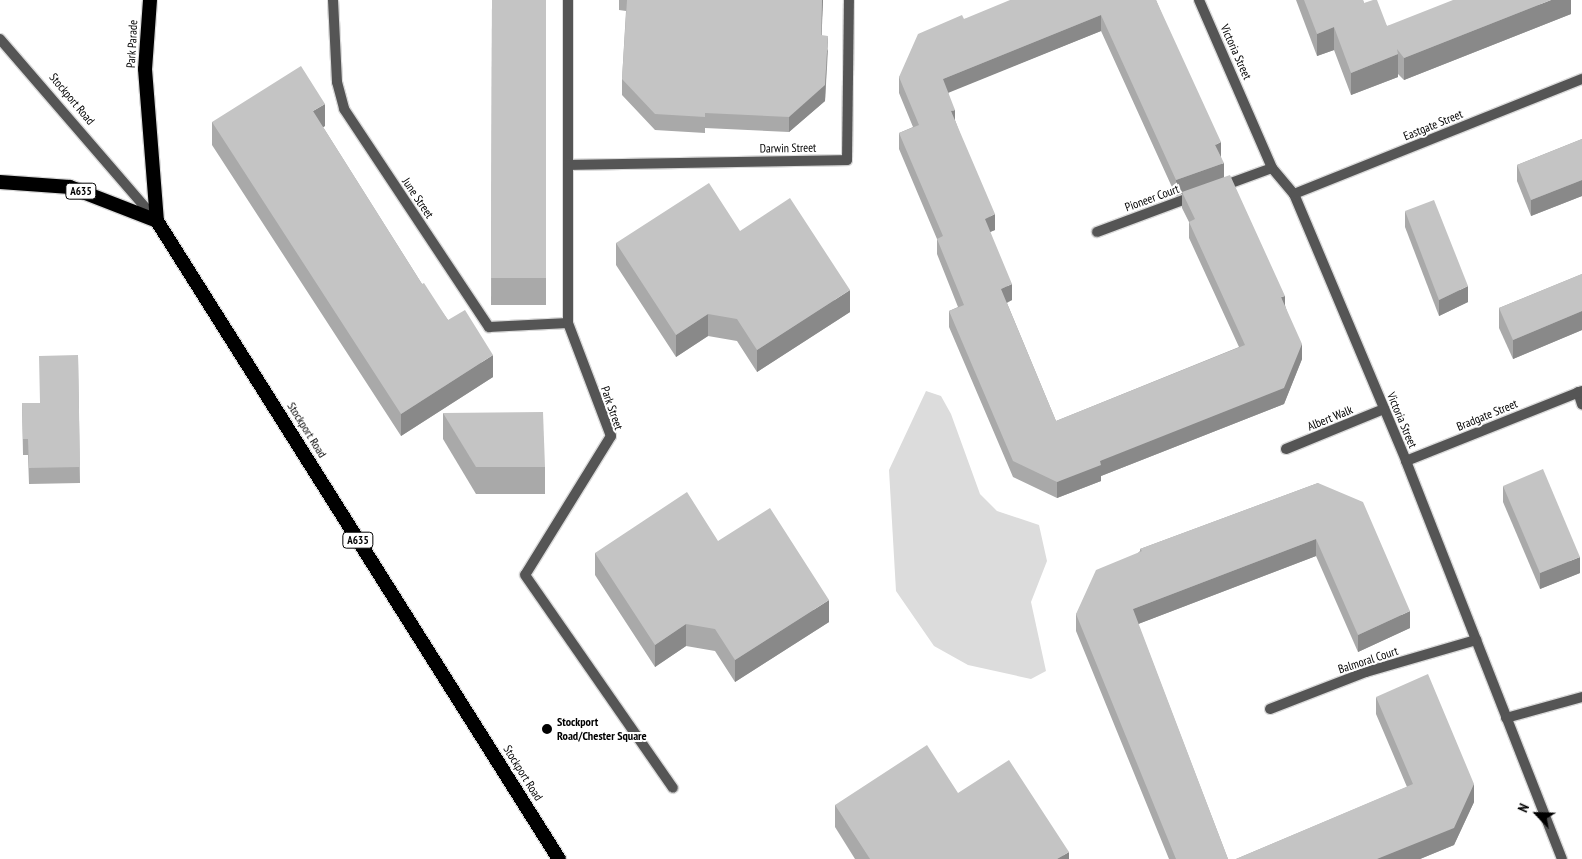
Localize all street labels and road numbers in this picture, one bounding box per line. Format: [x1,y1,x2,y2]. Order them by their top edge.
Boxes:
street label: Park Parade [124,19,140,69]
street label: Victoria Street [1217,22,1255,82]
street label: Stockport Road [46,70,98,128]
street label: Eastgate Street [1401,107,1465,143]
street label: Darwin Street [760,140,816,156]
street label: June Street [399,175,437,221]
road number: A635 [65,182,97,200]
street label: Pioneer Court [1123,182,1181,214]
street label: Park Street [598,384,626,432]
street label: Victoria Street [1384,390,1420,450]
street label: Bradgate Street [1454,396,1520,434]
street label: Stockport Road [284,400,330,460]
street label: Albert Walk [1305,402,1355,434]
road number: A635 [342,532,374,548]
street label: Balmoral Court [1336,644,1400,676]
street label: Stockport Road [500,743,546,803]

